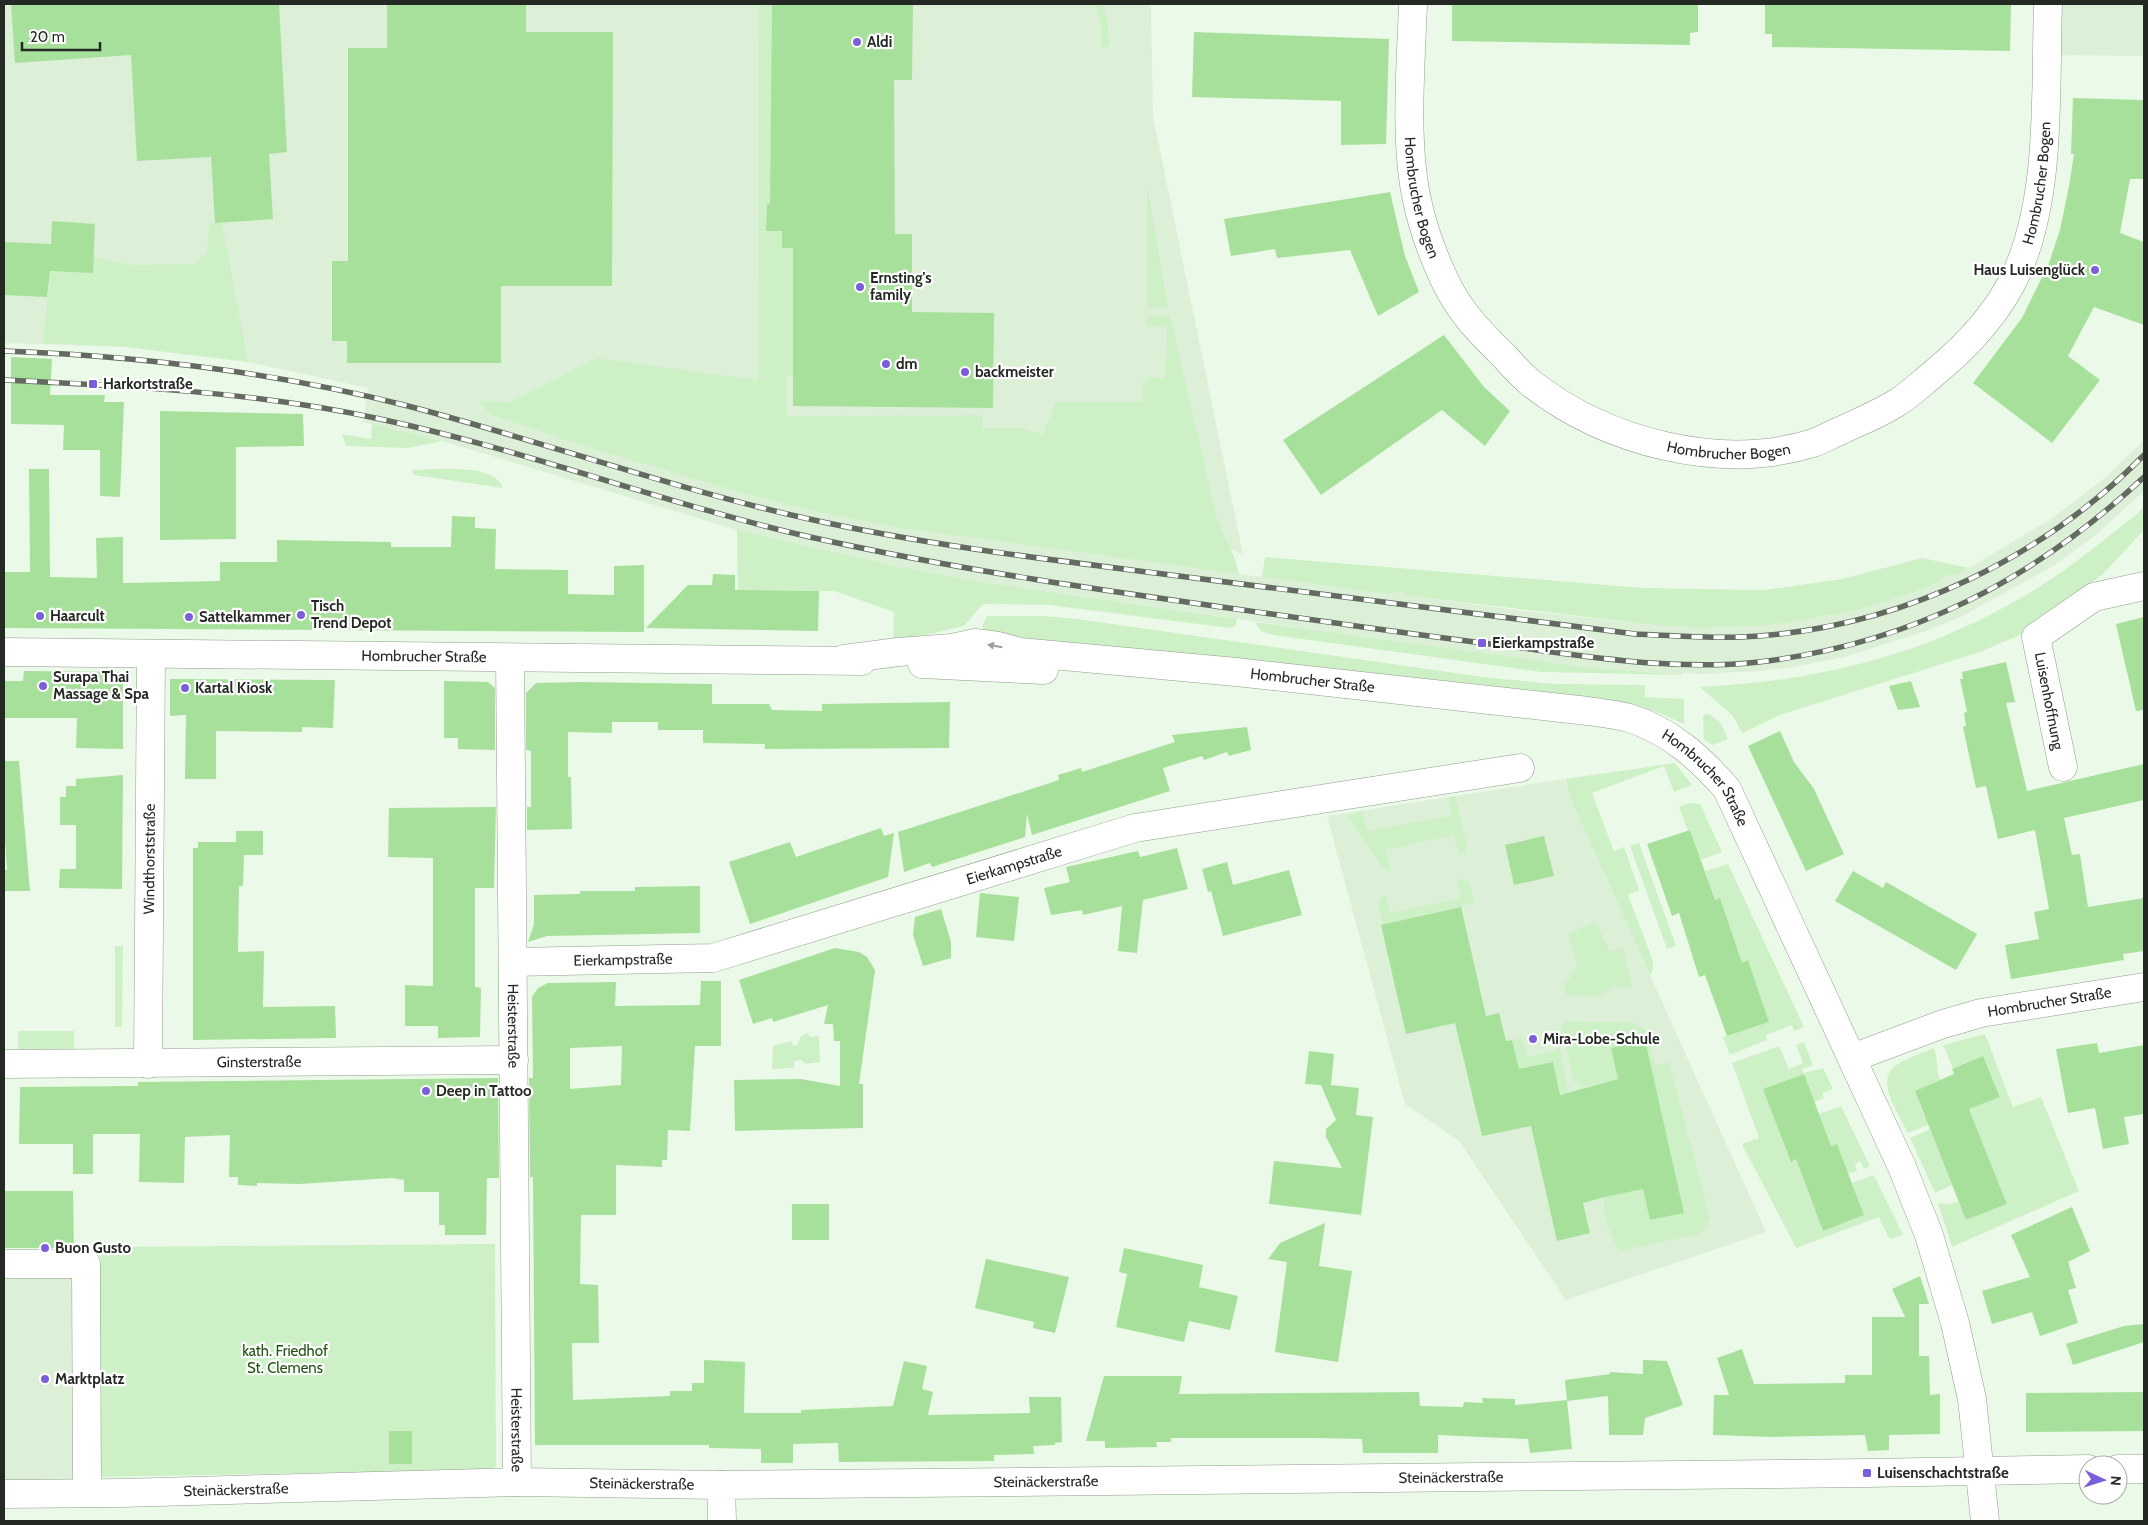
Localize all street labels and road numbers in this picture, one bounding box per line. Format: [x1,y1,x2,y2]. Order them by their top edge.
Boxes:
street label: Hombrucher Bogen [2019,121,2055,247]
street label: Hombrucher Bogen [1401,136,1443,261]
street label: Hombrucher Bogen [1665,438,1792,463]
street label: Hombrucher Straße [361,647,487,666]
street label: Luisenhoffnung [2031,651,2067,752]
street label: Hombrucher Straße [1249,665,1376,696]
street label: Hombrucher Straße [1659,725,1752,829]
street label: Windthorststraße [140,803,159,915]
street label: Eierkampstraße [964,842,1064,888]
street label: Eierkampstraße [573,950,673,970]
street label: Hombrucher Straße [1986,983,2113,1021]
street label: Heisterstraße [504,984,522,1069]
street label: Ginsterstraße [217,1053,302,1071]
street label: Heisterstraße [507,1388,526,1473]
street label: Steinäckerstraße [1398,1468,1504,1487]
street label: Steinäckerstraße [993,1472,1099,1491]
street label: Steinäckerstraße [589,1474,695,1494]
street label: Steinäckerstraße [183,1479,289,1500]

